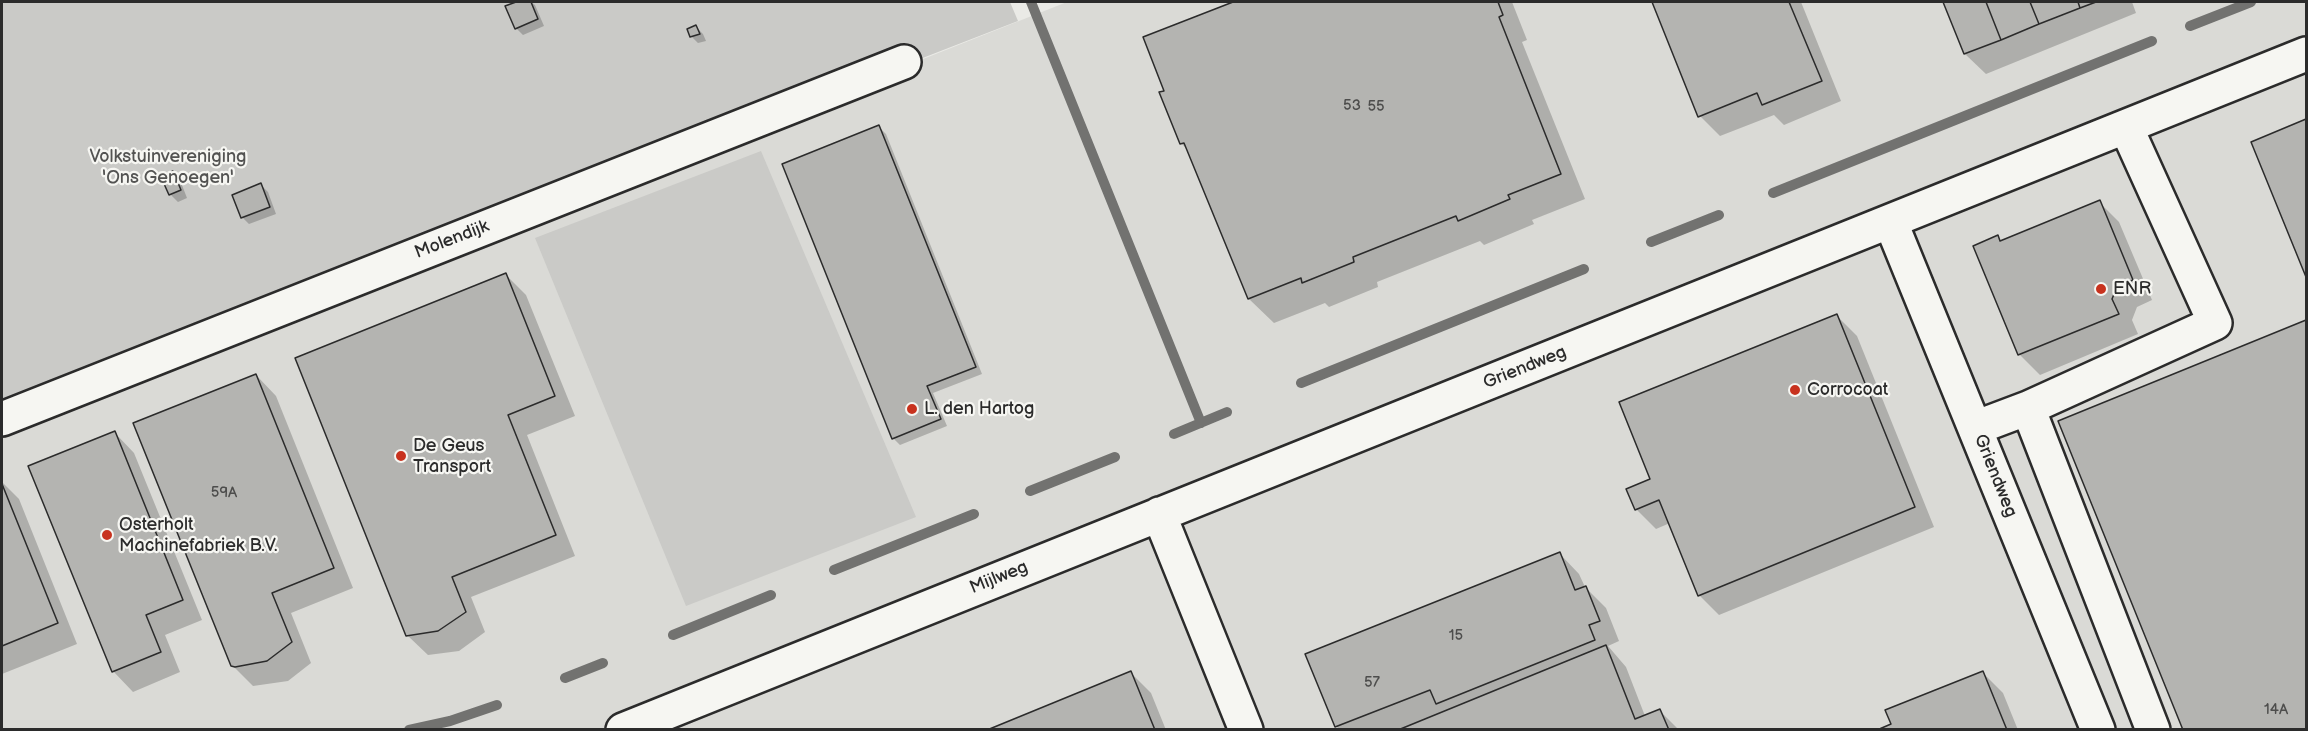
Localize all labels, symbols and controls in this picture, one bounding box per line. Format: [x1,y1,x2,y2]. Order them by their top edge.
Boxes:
house number: 53 [1343,97,1361,115]
house number: 55 [1367,98,1385,116]
park label: Volkstuinvereniging 'Ons Genoegen' [90,146,246,188]
street label: Molendijk [412,216,492,264]
place label: ENR [2113,278,2151,300]
marker: ENR [2094,282,2108,296]
street label: Griendweg [1480,342,1570,394]
place label: Corrocoat [1807,379,1888,401]
marker: Corrocoat [1788,383,1802,397]
place label: L. den Hartog [924,398,1034,420]
marker: L. den Hartog [905,402,919,416]
street label: Griendweg [1969,431,2021,521]
place label: De Geus Transport [413,435,491,478]
marker: De Geus Transport [394,449,408,463]
house number: 59A [211,484,237,502]
place label: Osterholt Machinefabriek B.V. [119,514,277,556]
marker: Osterholt Machinefabriek B.V. [100,528,114,542]
street label: Mijlweg [967,557,1031,599]
house number: 15 [1449,627,1463,645]
house number: 57 [1364,674,1380,692]
house number: 14A [2264,701,2288,719]

